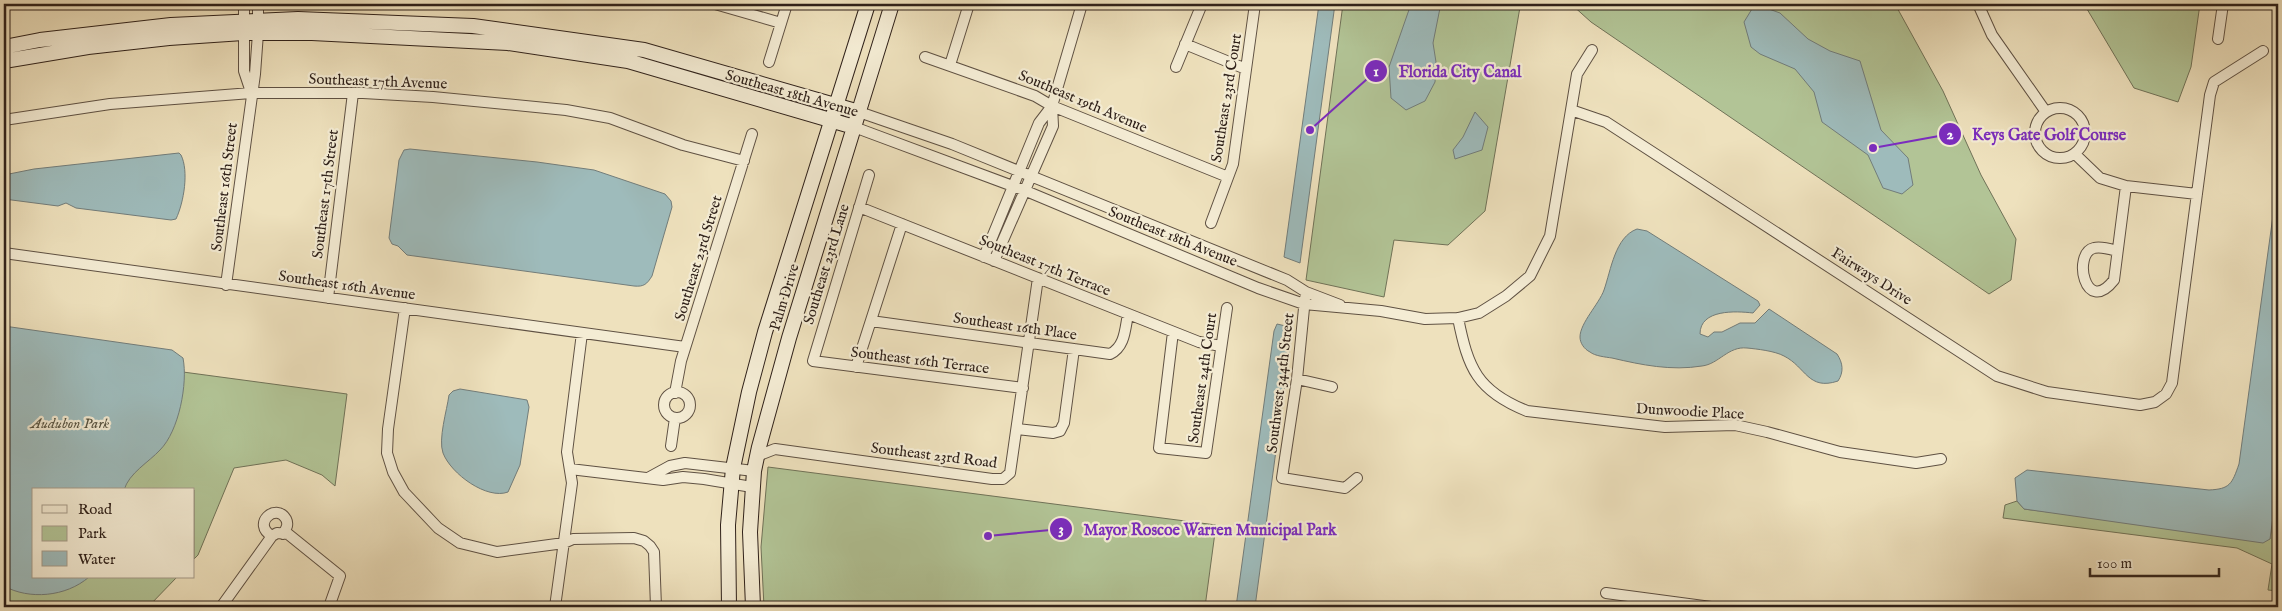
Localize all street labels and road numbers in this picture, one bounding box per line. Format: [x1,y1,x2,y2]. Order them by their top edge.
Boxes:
street label: Southeast 23rd Court [1207,32,1246,164]
street label: Southeast 18th Avenue [723,65,861,122]
street label: Southeast 19th Avenue [1016,66,1150,137]
street label: Southeast 17th Avenue [308,70,448,93]
street label: Southeast 16th Street [207,122,242,252]
street label: Southeast 17th Street [308,128,343,260]
street label: Southeast 23rd Street [670,193,727,323]
street label: Southeast 23rd Lane [799,201,854,327]
street label: Southeast 18th Avenue [1106,202,1240,271]
street label: Southeast 17th Terrace [976,230,1113,301]
street label: Fairways Drive [1828,243,1916,310]
street label: Palm Drive [765,261,804,333]
street label: Southeast 16th Avenue [277,266,417,305]
street label: Southeast 16th Place [952,308,1078,345]
street label: Southeast 24th Court [1184,312,1221,445]
street label: Southwest 344th Street [1262,312,1299,454]
street label: Southeast 16th Terrace [850,343,990,378]
street label: Dunwoodie Place [1635,399,1745,424]
street label: Southeast 23rd Road [870,438,999,473]

